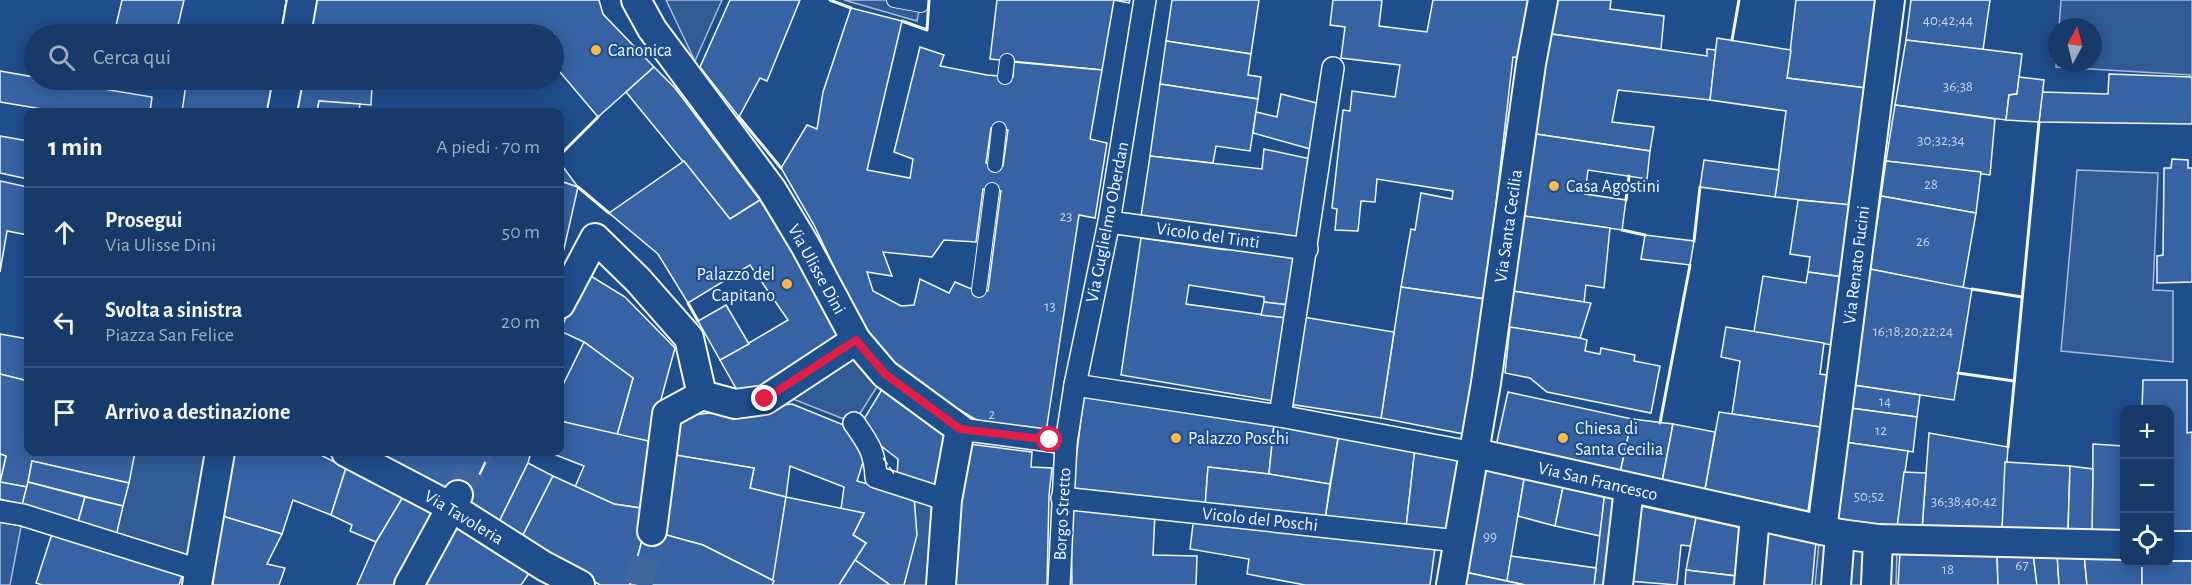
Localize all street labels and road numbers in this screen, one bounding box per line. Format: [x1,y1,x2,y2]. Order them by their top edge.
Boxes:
street label: Via Guglielmo Oberdan [1084,140,1132,304]
street label: Via Santa Cecilia [1492,168,1526,284]
street label: Via Renato Fucini [1841,205,1873,325]
street label: Vicolo del Tinti [1155,220,1261,252]
street label: Via Ulisse Dini [784,221,848,318]
street label: Via San Francesco [1536,459,1659,505]
street label: Borgo Stretto [1052,467,1074,561]
street label: Via Tavoleria [421,487,506,548]
street label: Vicolo del Poschi [1201,505,1319,535]

